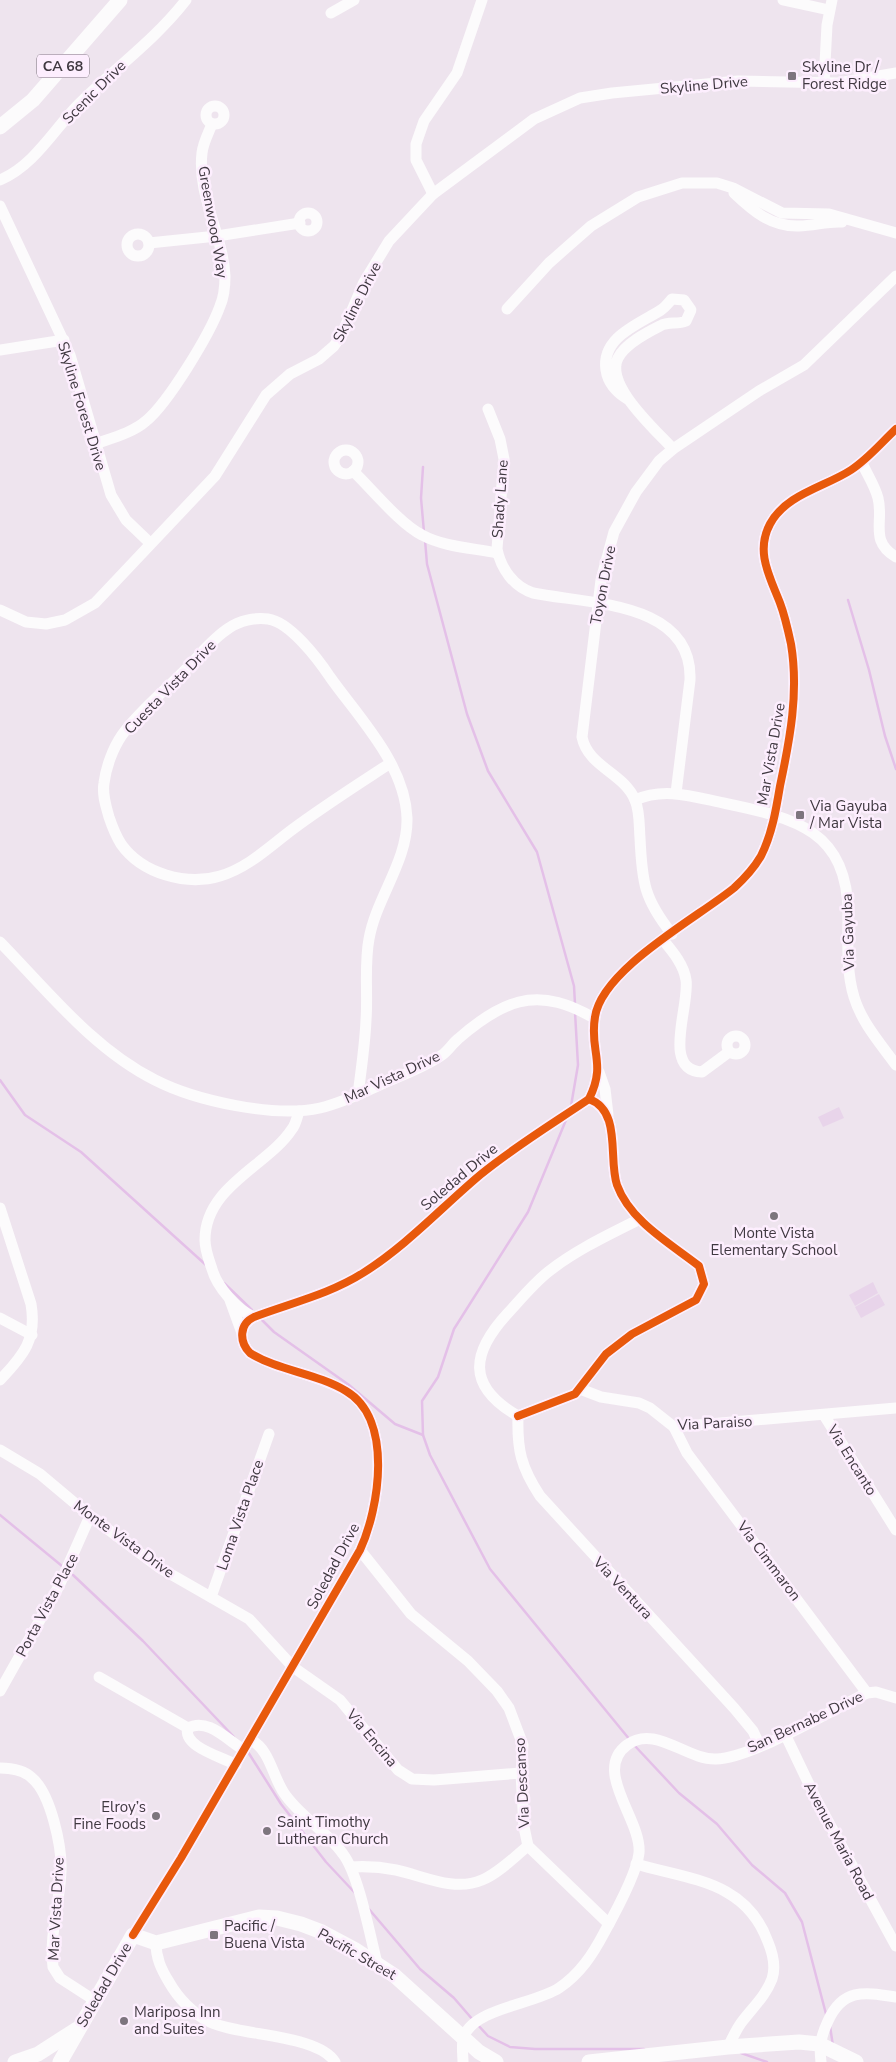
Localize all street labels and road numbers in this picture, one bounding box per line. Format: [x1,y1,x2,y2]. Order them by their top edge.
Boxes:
road number: CA 68 [37,54,89,78]
street label: Scenic Drive [58,56,130,128]
street label: Skyline Drive [659,71,749,99]
street label: Greenwood Way [193,164,233,280]
street label: Skyline Drive [328,258,386,346]
street label: Skyline Forest Drive [53,339,111,473]
street label: Shady Lane [487,459,513,539]
street label: Toyon Drive [586,544,620,626]
street label: Cuesta Vista Drive [120,635,220,739]
street label: Mar Vista Drive [752,701,790,807]
street label: Via Gayuba [837,893,859,972]
street label: Mar Vista Drive [341,1046,443,1108]
street label: Soledad Drive [416,1139,502,1215]
street label: Via Paraiso [676,1411,753,1435]
street label: Via Encanto [822,1420,882,1499]
street label: Loma Vista Place [212,1457,268,1573]
street label: Monte Vista Drive [69,1496,179,1582]
street label: Via Cimmaron [732,1516,806,1605]
street label: Soledad Drive [302,1519,364,1613]
street label: Porta Vista Place [11,1550,83,1660]
street label: Via Ventura [588,1552,657,1624]
street label: San Bernabe Drive [744,1686,866,1758]
street label: Via Encina [341,1704,402,1771]
street label: Via Descanso [510,1737,534,1830]
street label: Avenue Maria Road [799,1778,879,1904]
street label: Mar Vista Drive [43,1857,69,1961]
street label: Pacific Street [314,1923,401,1985]
street label: Soledad Drive [72,1939,136,2031]

